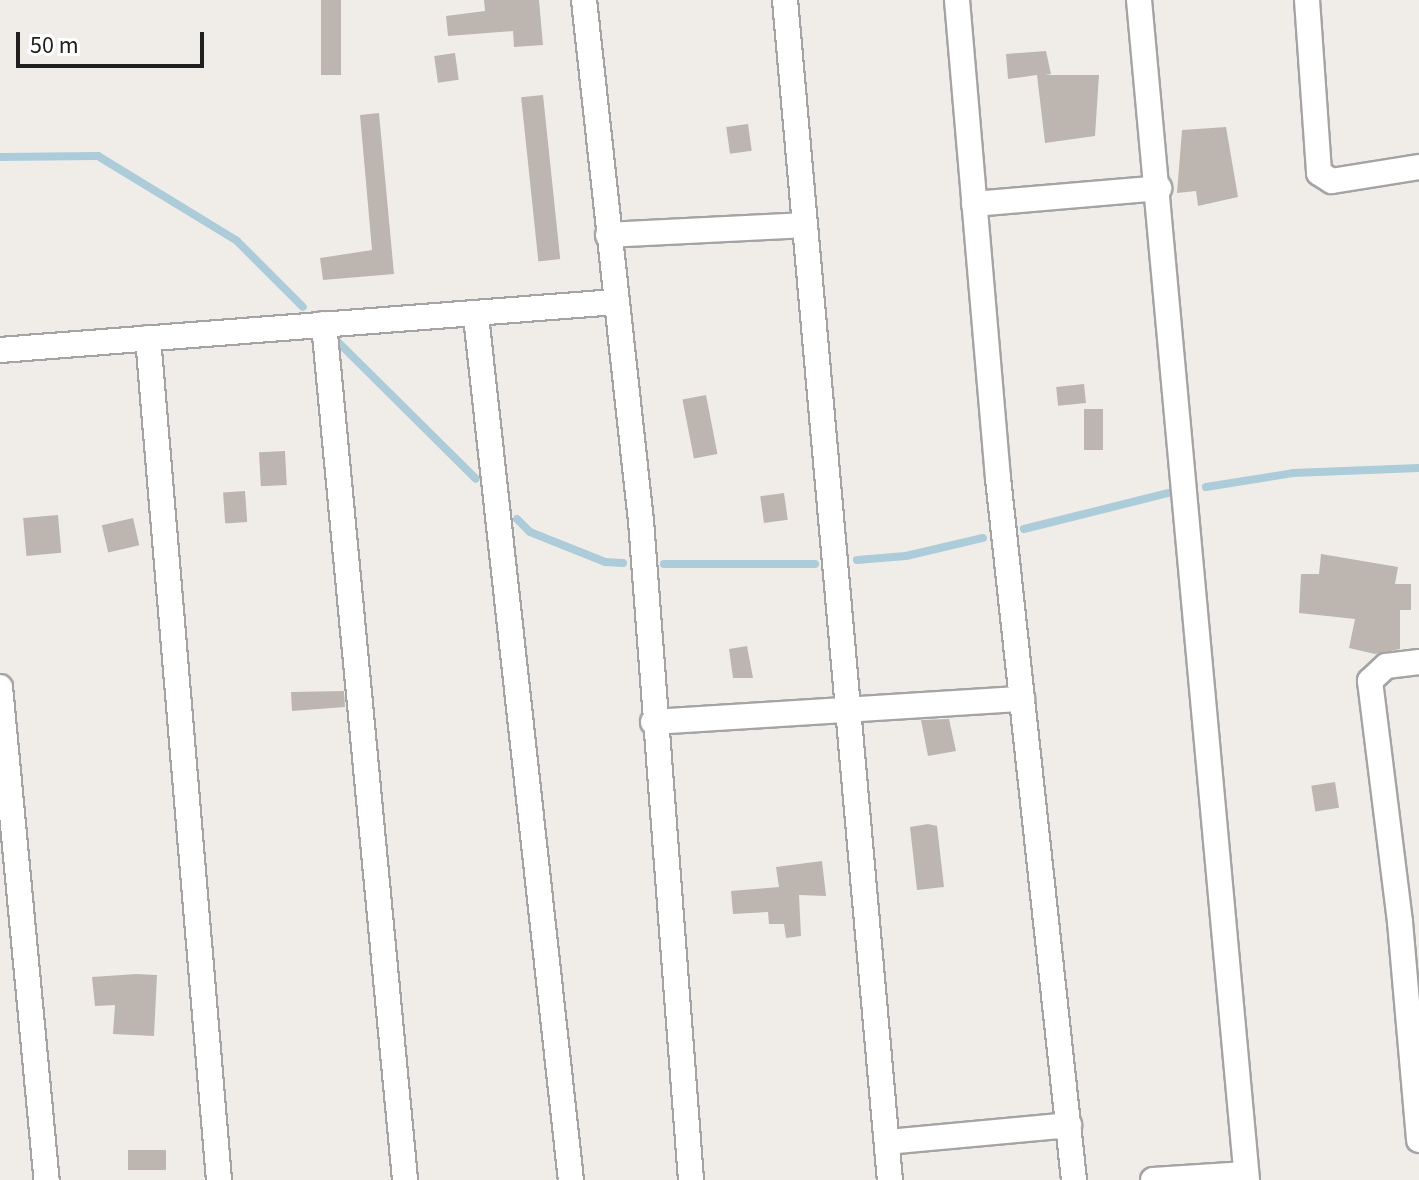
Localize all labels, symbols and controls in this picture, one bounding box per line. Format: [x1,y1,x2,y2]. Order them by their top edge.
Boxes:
scale bar [20,16,208,66]
text: 50 m [30,28,79,63]

